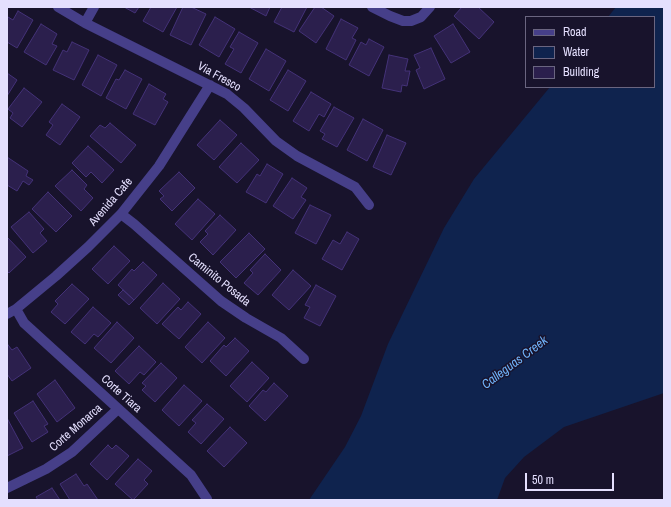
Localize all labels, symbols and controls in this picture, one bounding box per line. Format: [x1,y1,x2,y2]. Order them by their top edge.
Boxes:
legend [525,16,655,88]
text: Road [563,24,587,40]
text: Water [563,44,589,60]
street label: Via Fresco [195,59,243,95]
text: Building [563,64,599,80]
street label: Avenida Cafe [86,175,136,229]
street label: Caminito Posada [185,250,253,310]
water label: Calleguas Creek [479,333,551,393]
street label: Corte Tiara [98,372,144,416]
street label: Corte Monarca [47,401,105,455]
scale bar [527,465,616,491]
text: 50 m [532,472,554,488]

